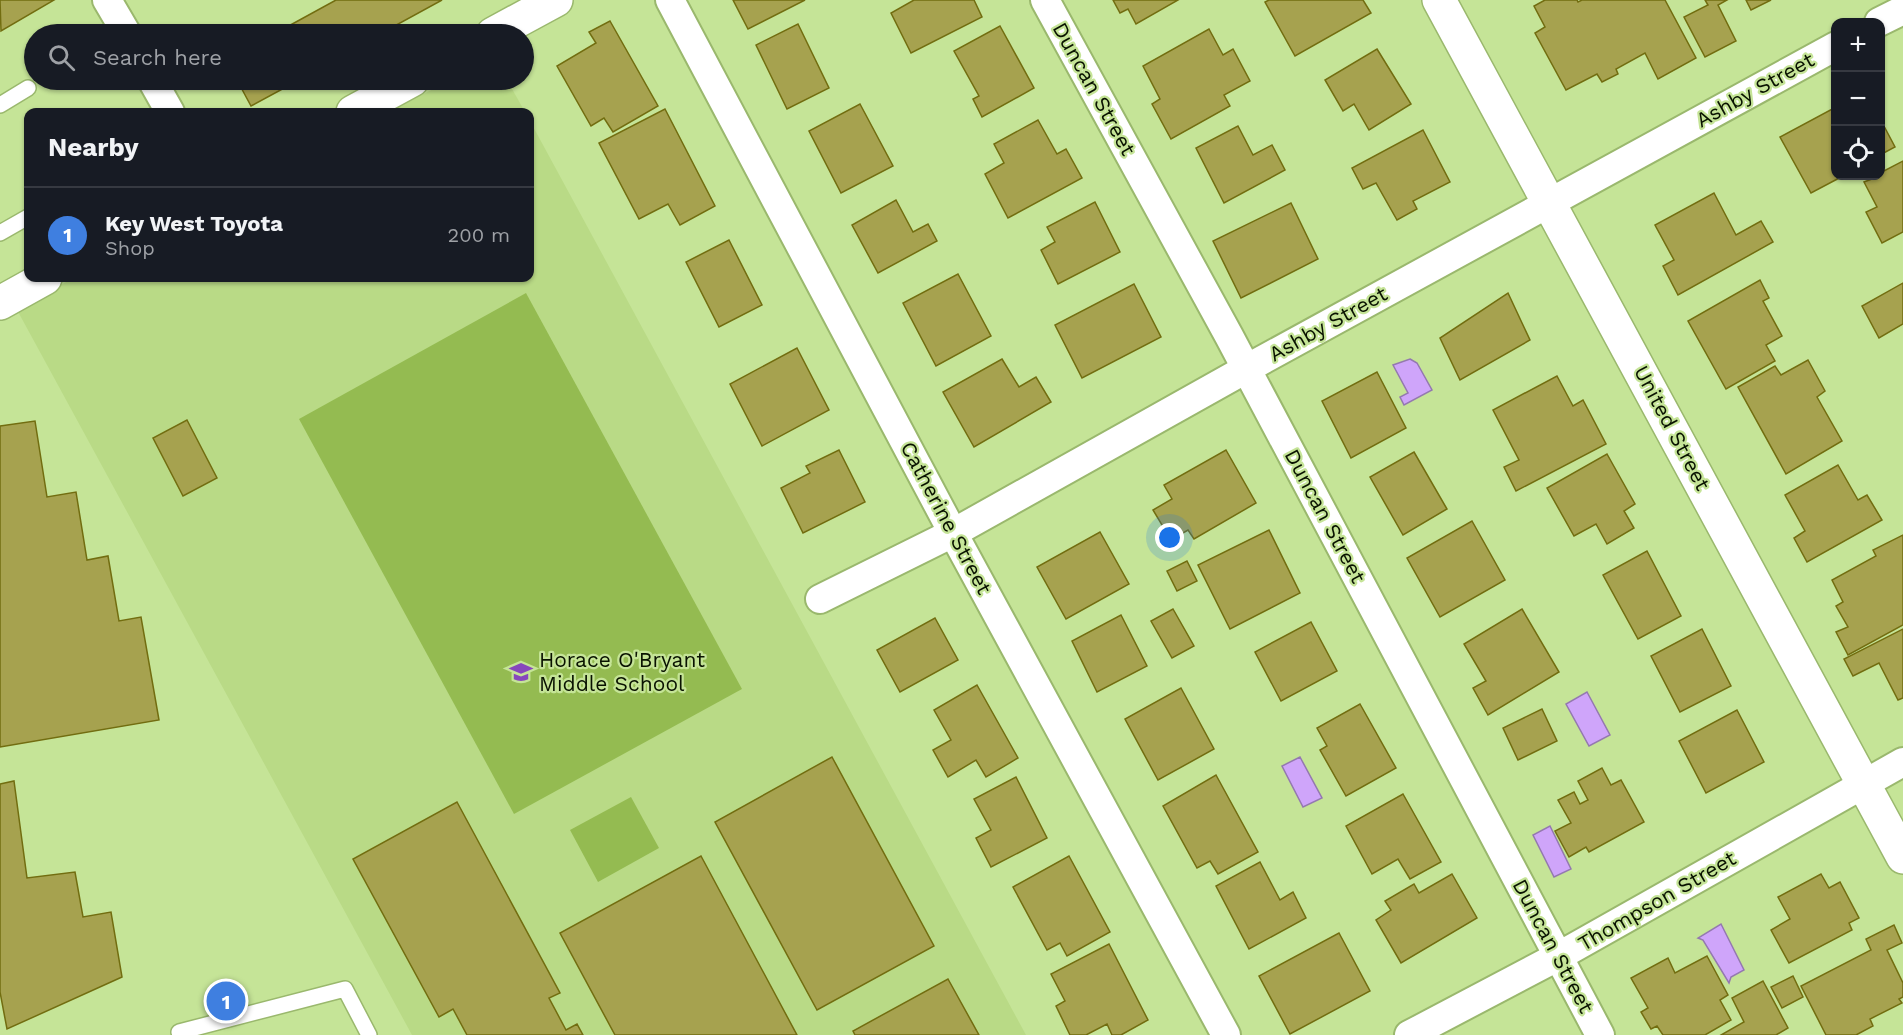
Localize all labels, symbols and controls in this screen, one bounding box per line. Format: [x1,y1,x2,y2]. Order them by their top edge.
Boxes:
street label: Duncan Street [1048,18,1141,160]
map controls [1831,18,1885,180]
button: + [1831,18,1885,72]
search box [24,24,534,90]
icon: search [45,41,78,74]
text: Search here [93,45,222,70]
street label: Ashby Street [1691,47,1818,132]
button: − [1831,72,1885,126]
button: locate [1831,126,1885,180]
text: Nearby [48,132,139,162]
text: Key West Toyota [105,211,283,236]
text: 1 [63,223,72,247]
text: 200 m [448,223,510,247]
text: Shop [105,236,155,260]
street label: Ashby Street [1264,281,1391,366]
street label: United Street [1629,361,1716,495]
street label: Catherine Street [896,437,997,599]
street label: Duncan Street [1280,445,1371,587]
your location [1155,523,1184,552]
place label: Horace O'Bryant Middle School [539,647,705,696]
school or university icon: Horace O'Bryant Middle School [508,659,534,685]
street label: Thompson Street [1573,845,1740,956]
street label: Duncan Street [1508,875,1599,1017]
pin: 1 [206,978,246,1024]

